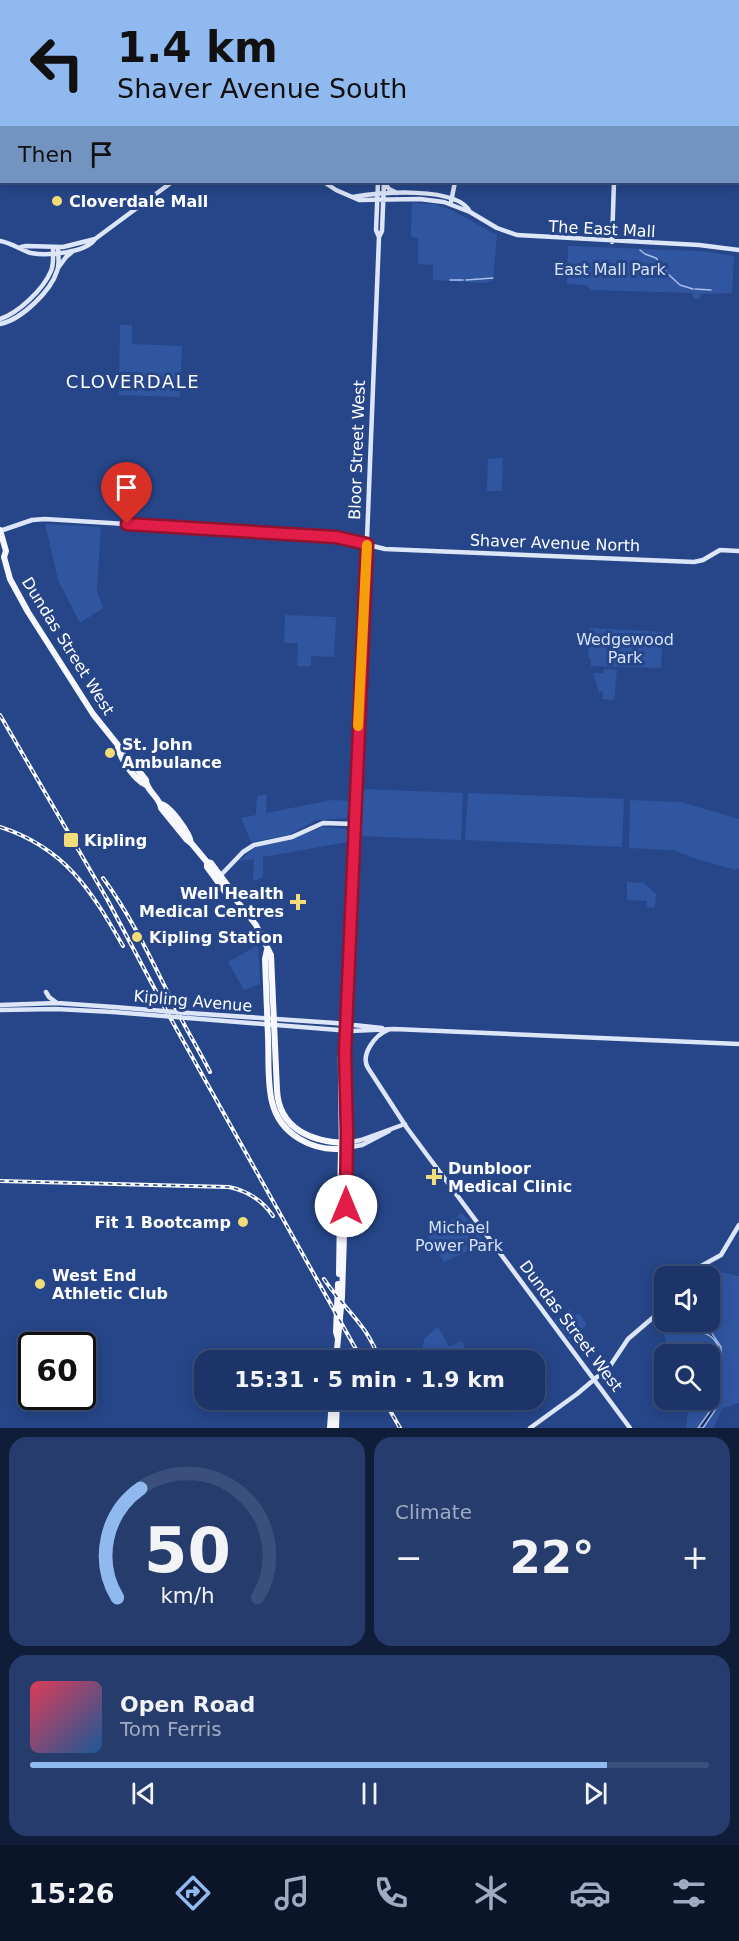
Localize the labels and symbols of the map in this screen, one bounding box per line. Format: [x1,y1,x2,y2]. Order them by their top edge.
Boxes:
place label: Cloverdale Mall [69,192,208,211]
marker: Cloverdale Mall [50,194,64,208]
street label: The East Mall [547,217,656,241]
park label: East Mall Park [554,260,667,279]
district label: CLOVERDALE [66,371,200,392]
street label: Bloor Street West [345,380,369,520]
pin [101,462,152,524]
street label: Shaver Avenue North [470,531,640,555]
street label: Dundas Street West [18,574,118,718]
park label: Wedgewood Park [576,630,674,667]
place label: St. John Ambulance [122,735,222,772]
marker: St. John Ambulance [103,746,117,760]
marker: Kipling [62,831,80,849]
place label: Kipling [84,831,147,850]
place label: Well Health Medical Centres [139,884,284,921]
marker: Well Health Medical Centres [289,893,307,911]
place label: Kipling Station [149,928,283,947]
marker: Kipling Station [130,930,144,944]
street label: Kipling Avenue [133,986,253,1016]
place label: Dunbloor Medical Clinic [448,1159,572,1196]
marker: Dunbloor Medical Clinic [425,1168,443,1186]
position arrow [314,1174,378,1238]
place label: Fit 1 Bootcamp [94,1213,231,1232]
marker: Fit 1 Bootcamp [236,1215,250,1229]
park label: Michael Power Park [415,1218,504,1255]
street label: Dundas Street West [516,1257,626,1395]
place label: West End Athletic Club [52,1266,168,1303]
marker: West End Athletic Club [33,1277,47,1291]
speed limit sign: 60 [18,1332,96,1410]

